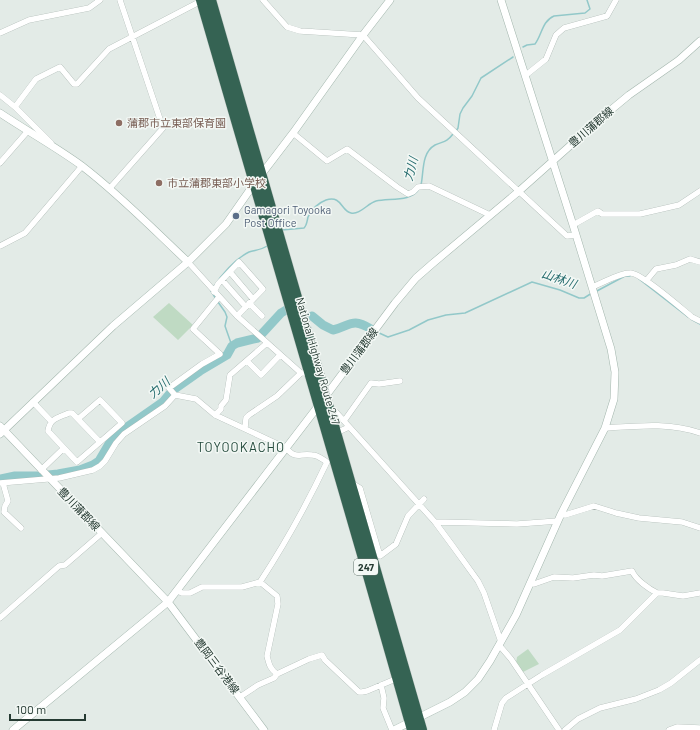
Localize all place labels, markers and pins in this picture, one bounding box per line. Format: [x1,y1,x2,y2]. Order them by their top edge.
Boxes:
place label: 蒲郡市立東部保育園 [127,116,226,129]
marker: 蒲郡市立東部保育園 [114,118,124,128]
place label: 市立蒲郡東部小学校 [167,176,266,189]
marker: 市立蒲郡東部小学校 [154,178,164,188]
place label: Gamagori Toyooka Post Office [244,203,331,229]
marker: Gamagori Toyooka Post Office [231,211,241,221]

